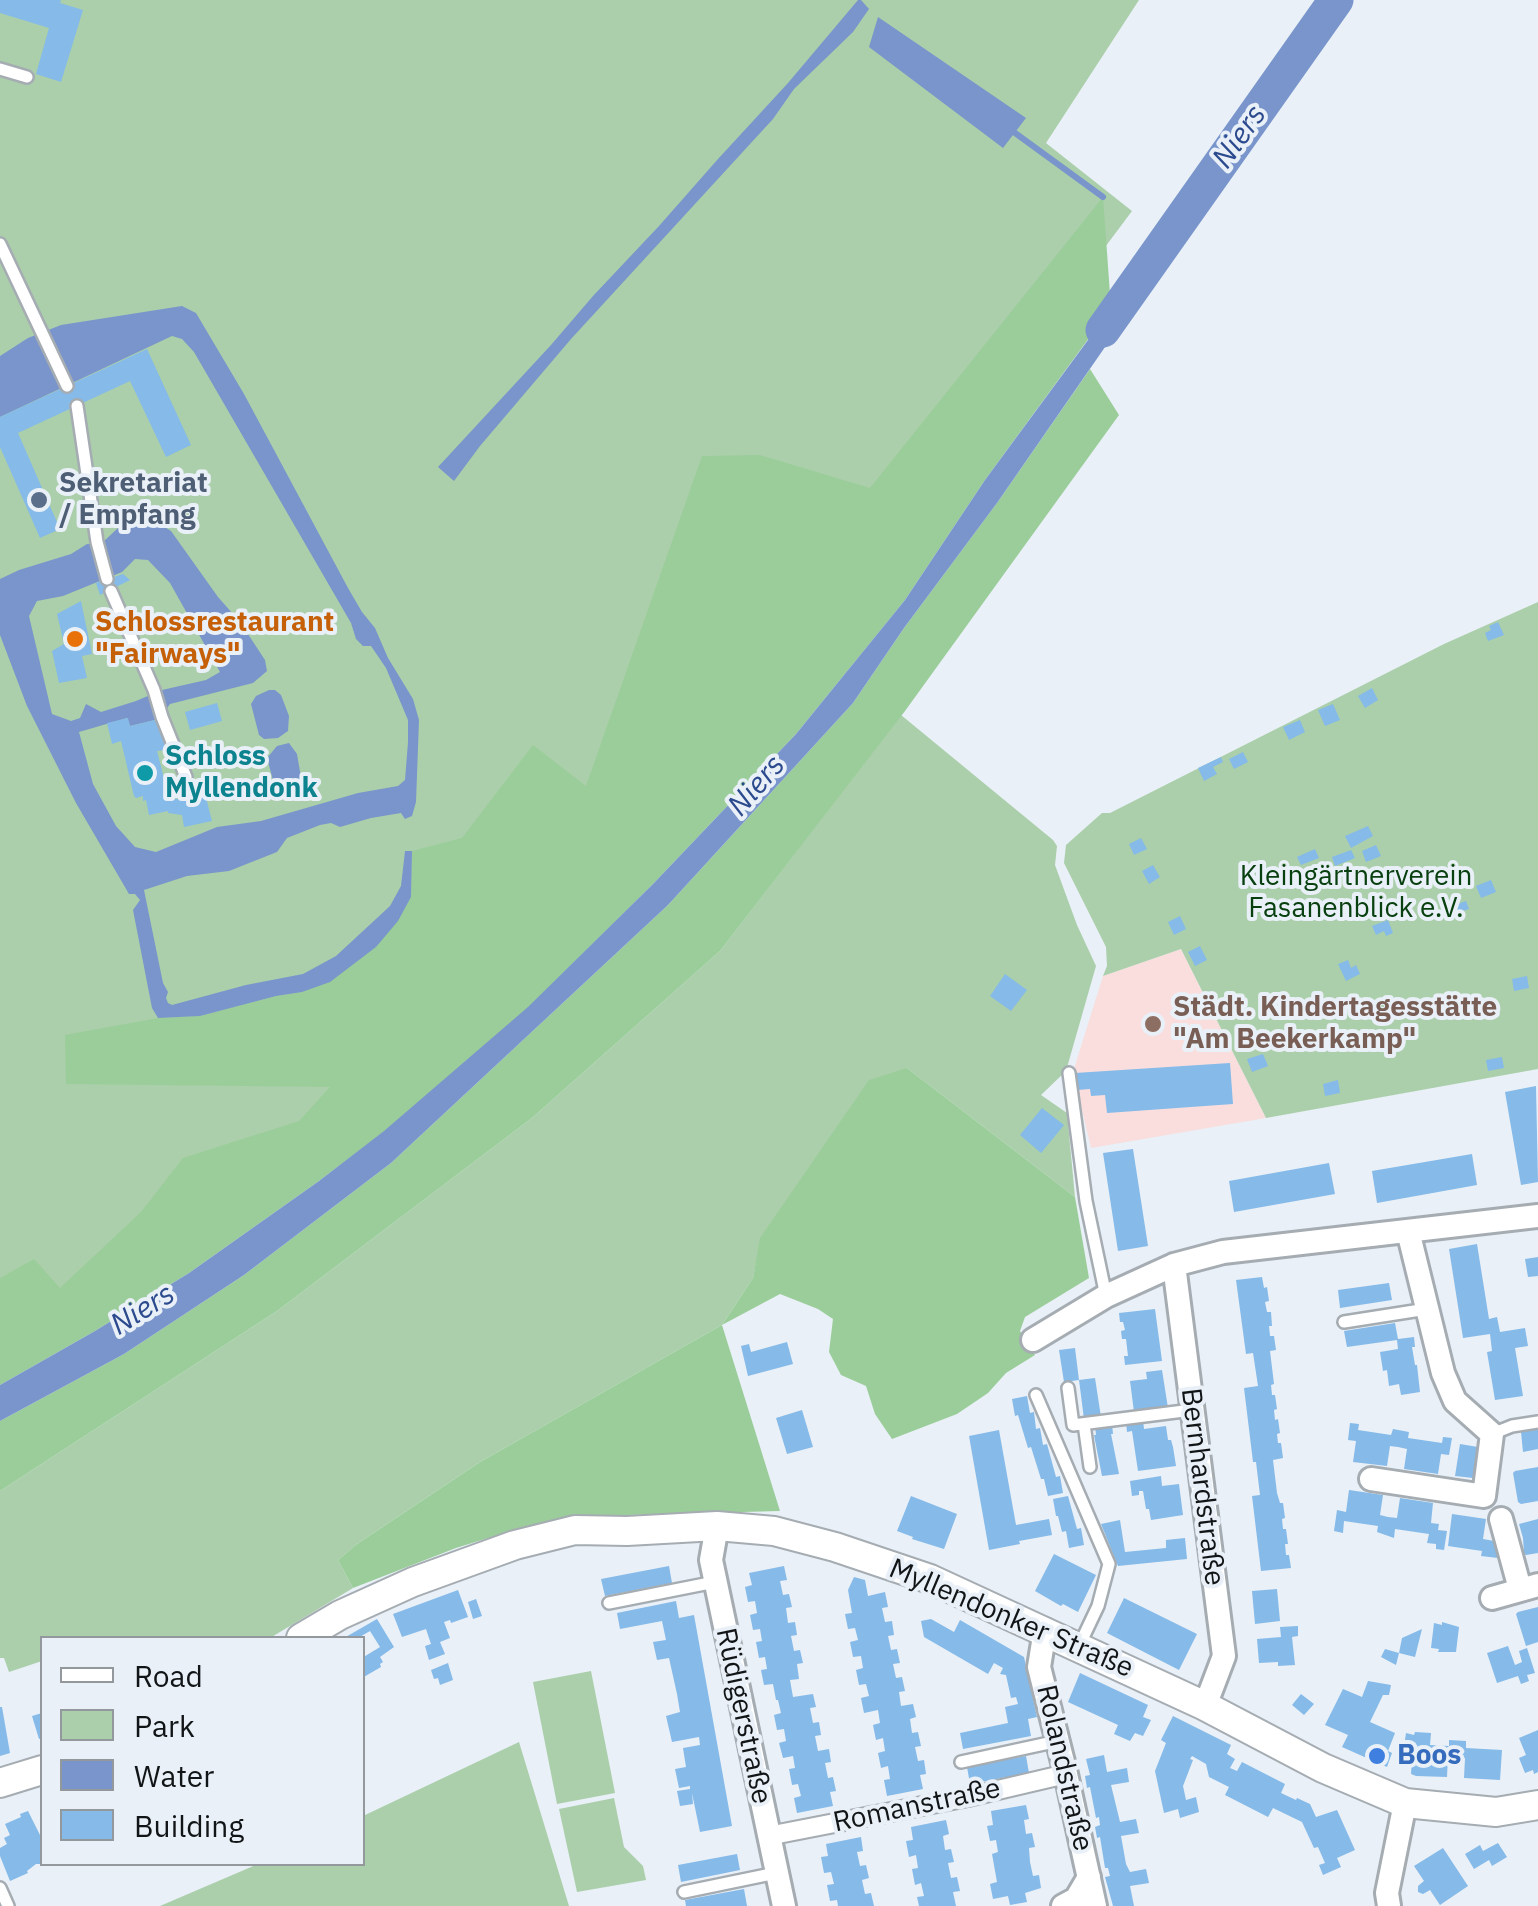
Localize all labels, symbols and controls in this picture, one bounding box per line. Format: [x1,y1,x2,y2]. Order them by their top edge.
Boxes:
water label: Niers [1206,98,1274,176]
place label: Sekretariat / Empfang [59,467,208,533]
marker: Sekretariat / Empfang [28,489,50,511]
place label: Schlossrestaurant "Fairways" [95,606,334,672]
marker: Schlossrestaurant "Fairways" [64,628,86,650]
place label: Schloss Myllendonk [165,740,318,806]
water label: Niers [721,748,793,824]
marker: Schloss Myllendonk [134,762,156,784]
park label: Kleingärtnerverein Fasanenblick e.V. [1240,860,1472,926]
place label: Städt. Kindertagesstätte "Am Beekerkamp" [1173,991,1497,1057]
marker: Städt. Kindertagesstätte "Am Beekerkamp" [1142,1013,1164,1035]
water label: Niers [104,1277,182,1343]
street label: Bernhardstraße [1173,1386,1231,1588]
street label: Myllendonker Straße [884,1552,1138,1686]
street label: Rüdigerstraße [708,1625,778,1807]
legend [40,1636,365,1866]
text: Road [134,1656,203,1695]
street label: Rolandstraße [1029,1682,1099,1854]
text: Park [134,1706,195,1745]
place label: Boos [1397,1739,1461,1773]
marker: Boos [1366,1745,1388,1767]
text: Water [134,1756,214,1795]
street label: Romanstraße [830,1772,1004,1840]
text: Building [134,1806,244,1845]

